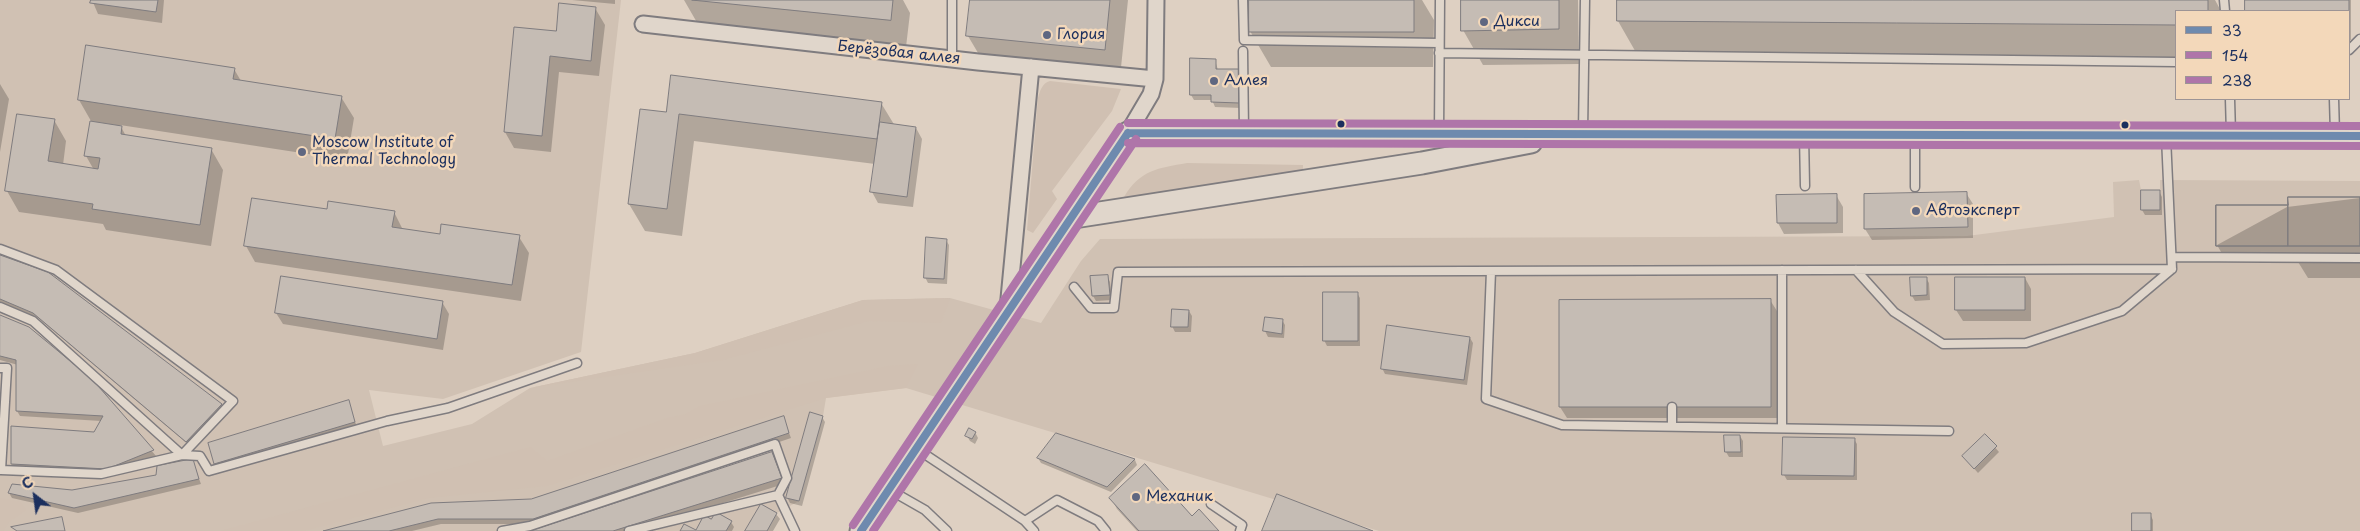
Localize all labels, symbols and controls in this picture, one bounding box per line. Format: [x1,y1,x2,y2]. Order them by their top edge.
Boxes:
legend [2175,10,2350,100]
place label: Дикси [1494,13,1540,31]
marker: Дикси [1478,16,1490,28]
text: 33 [2222,18,2242,41]
place label: Глория [1057,26,1105,44]
marker: Глория [1041,29,1053,41]
street label: Берёзовая аллея [837,38,961,68]
text: 154 [2222,43,2248,66]
text: 238 [2222,68,2252,91]
place label: Аллея [1224,72,1268,90]
marker: Аллея [1208,75,1220,87]
unlabelled marker [1336,119,1346,129]
unlabelled marker [2120,120,2130,130]
place label: Moscow Institute of Thermal Technology [312,134,456,169]
marker: Moscow Institute of Thermal Technology [296,146,308,158]
place label: Автоэксперт [1926,202,2020,220]
marker: Автоэксперт [1910,205,1922,217]
north arrow [10,471,60,521]
text: С [17,471,37,494]
place label: Механик [1146,488,1213,506]
marker: Механик [1130,491,1142,503]

